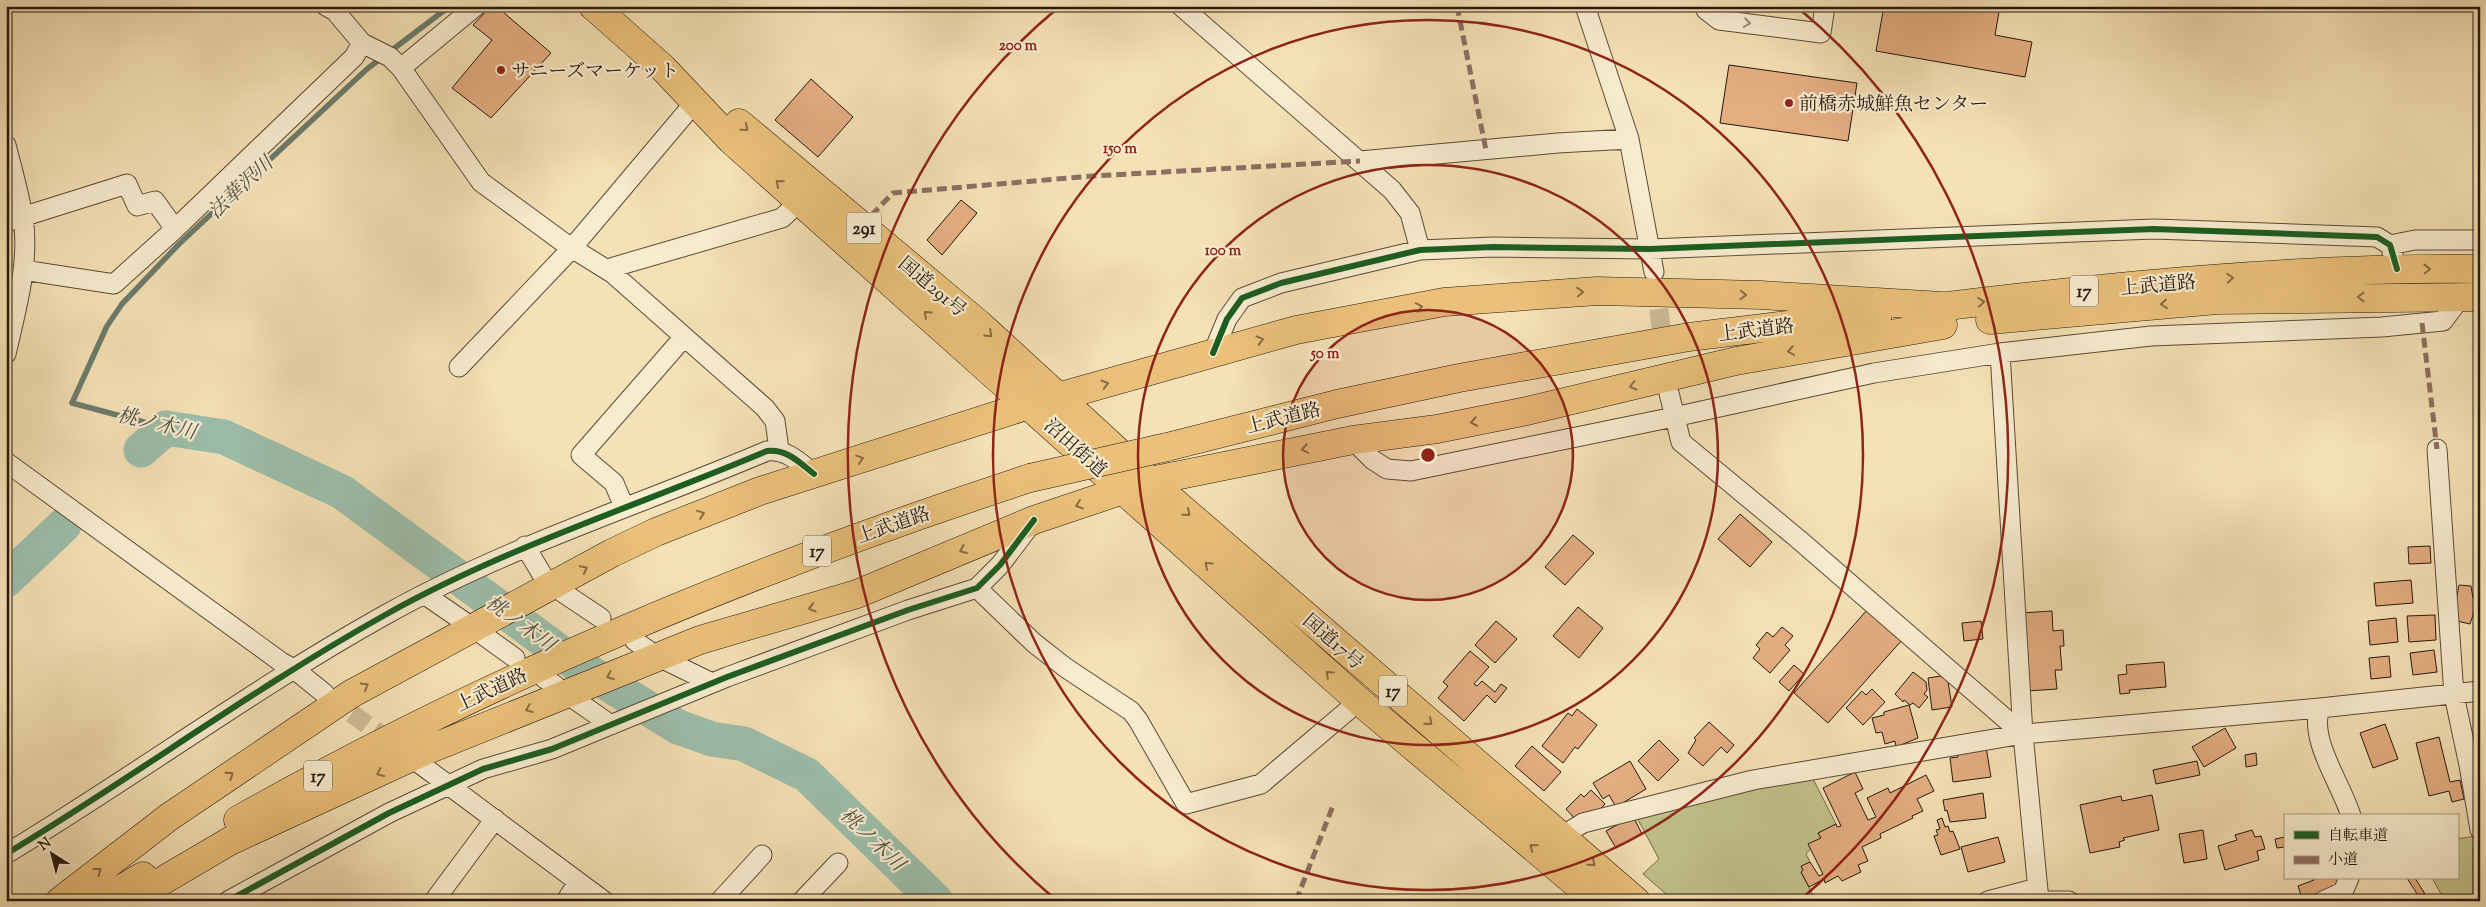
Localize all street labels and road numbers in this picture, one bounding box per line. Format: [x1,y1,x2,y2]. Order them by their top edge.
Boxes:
road number: 291 [846,212,882,244]
street label: 国道291号 [891,251,971,324]
street label: 上武道路 [2119,270,2197,303]
road number: 17 [2070,276,2098,306]
street label: 上武道路 [1717,313,1796,350]
street label: 上武道路 [1243,397,1324,442]
street label: 沼田街道 [1037,413,1112,484]
street label: 上武道路 [853,501,934,552]
road number: 17 [803,536,831,566]
street label: 国道17号 [1296,609,1369,677]
street label: 上武道路 [452,663,532,720]
road number: 17 [1379,676,1407,706]
road number: 17 [304,760,332,791]

